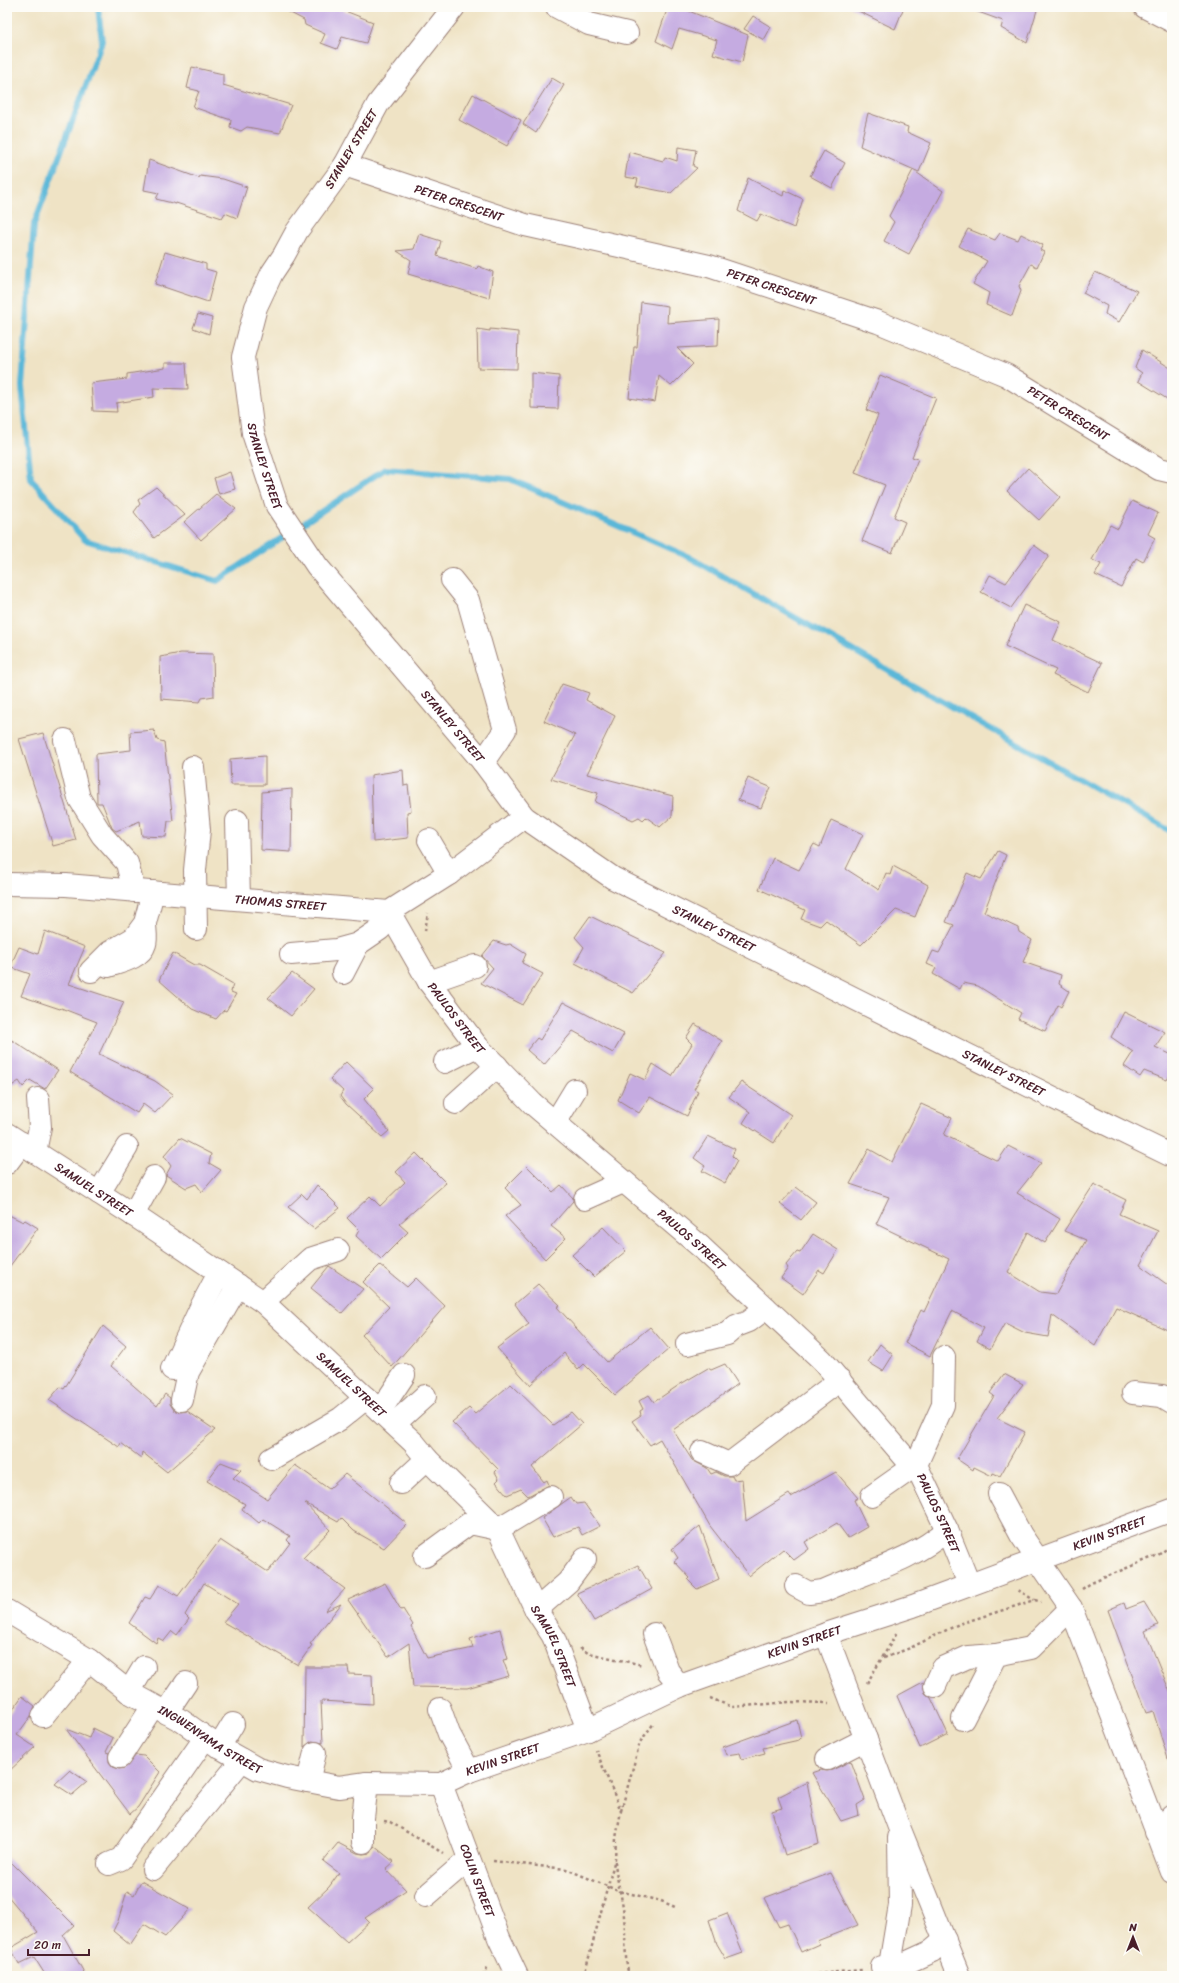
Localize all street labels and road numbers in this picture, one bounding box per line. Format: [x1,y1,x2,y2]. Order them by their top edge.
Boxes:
street label: STANLEY STREET [318,104,384,193]
street label: PETER CRESCENT [411,178,507,228]
street label: PETER CRESCENT [724,262,820,312]
street label: PETER CRESCENT [1023,380,1115,448]
street label: STANLEY STREET [241,421,289,516]
street label: STANLEY STREET [415,685,491,769]
street label: THOMAS STREET [234,888,327,918]
street label: STANLEY STREET [668,898,760,959]
street label: PAULOS STREET [422,977,492,1061]
street label: STANLEY STREET [958,1043,1050,1103]
street label: SAMUEL STREET [50,1156,139,1224]
street label: PAULOS STREET [652,1203,732,1277]
street label: SAMUEL STREET [311,1346,393,1424]
street label: PAULOS STREET [910,1469,967,1558]
street label: KEVIN STREET [1069,1509,1151,1557]
street label: SAMUEL STREET [524,1601,583,1692]
street label: KEVIN STREET [764,1618,845,1665]
street label: INGWENYAMA STREET [153,1698,266,1781]
street label: KEVIN STREET [462,1736,544,1782]
street label: COLIN STREET [453,1840,502,1922]

